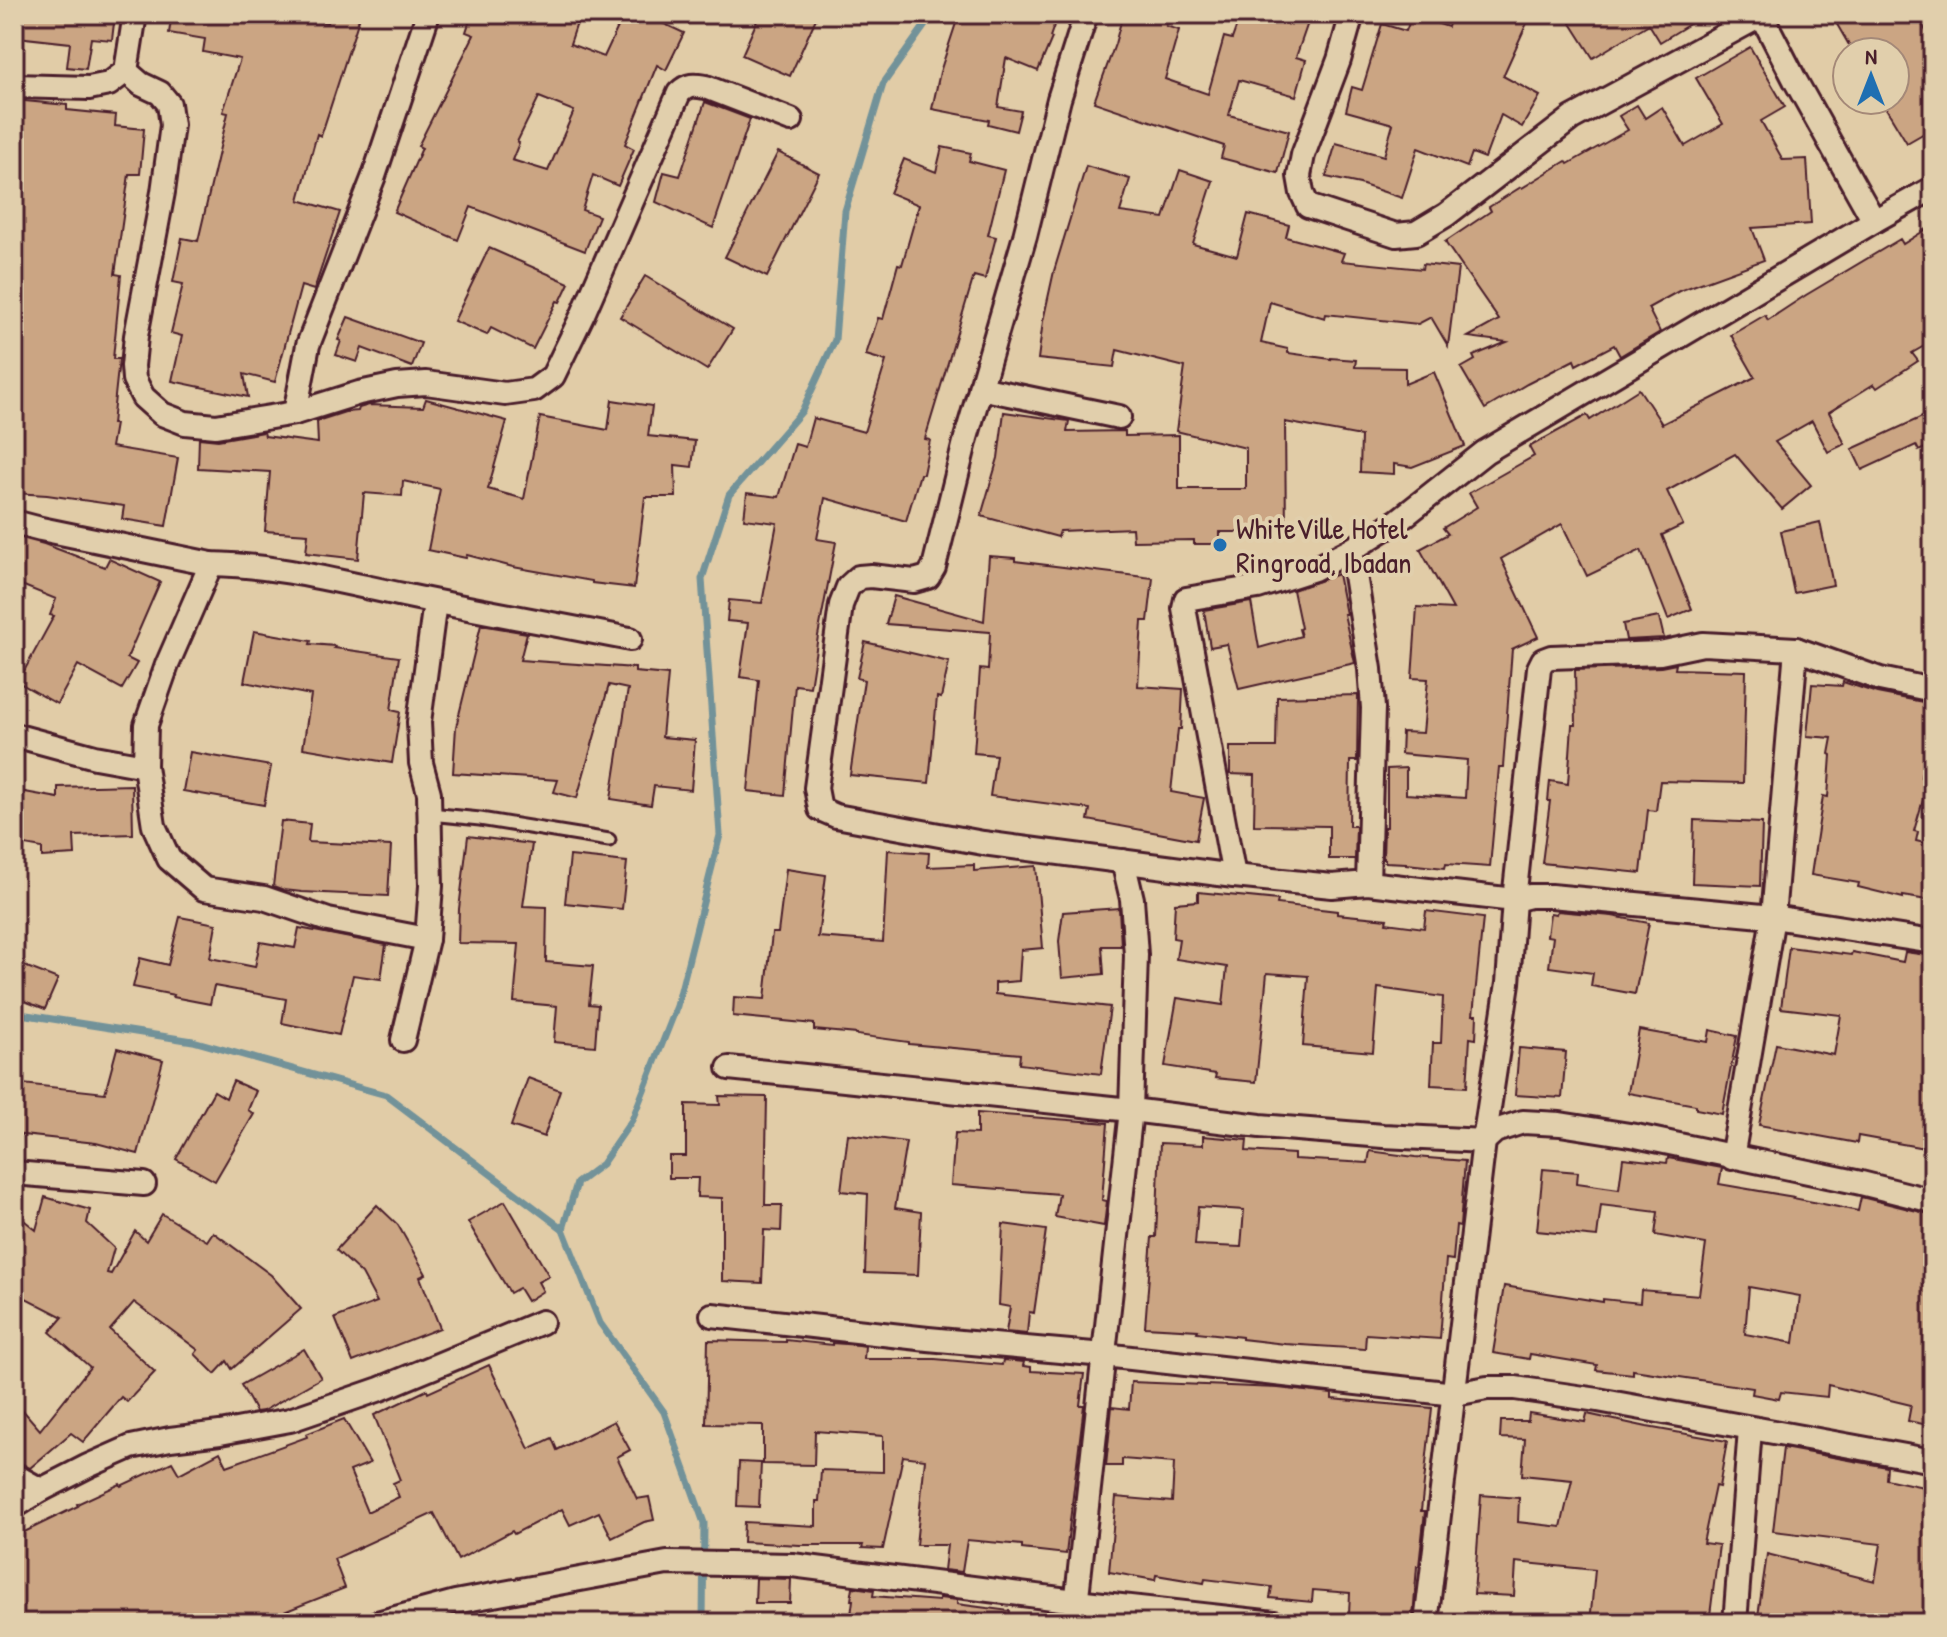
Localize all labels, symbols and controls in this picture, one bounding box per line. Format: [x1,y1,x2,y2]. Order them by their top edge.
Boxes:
north arrow [1831,36,1911,116]
text: N [1865,41,1877,71]
place label: WhiteVille Hotel Ringroad, Ibadan [1236,508,1412,582]
marker: WhiteVille Hotel Ringroad, Ibadan [1211,536,1229,554]

